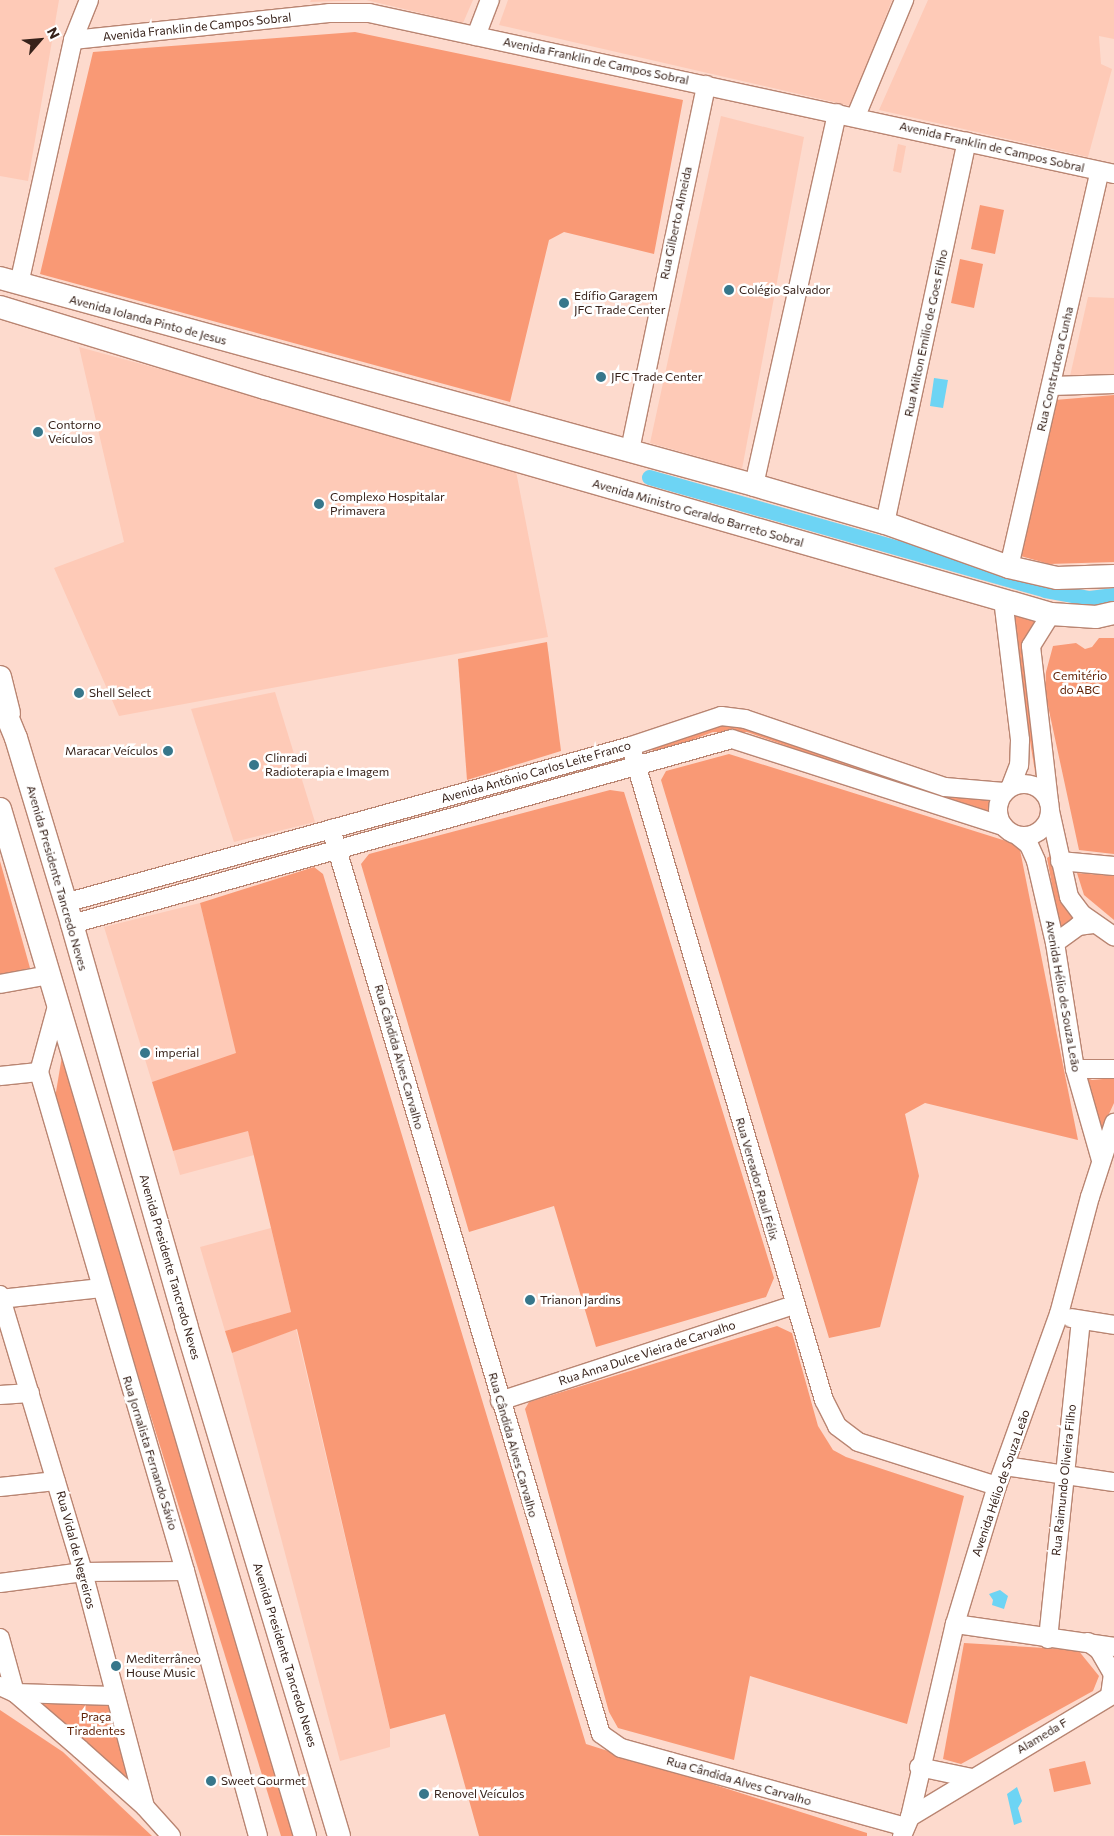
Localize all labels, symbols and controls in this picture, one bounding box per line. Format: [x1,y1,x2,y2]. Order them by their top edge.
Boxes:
street label: Avenida Franklin de Campos Sobral [102,10,292,44]
north arrow [15,15,65,65]
text: N [44,24,64,41]
street label: Avenida Franklin de Campos Sobral [502,34,690,88]
street label: Avenida Franklin de Campos Sobral [898,119,1086,175]
street label: Rua Gilberto Almeida [657,165,695,281]
street label: Rua Milton Emilio de Goes Filho [901,248,951,418]
place label: Colégio Salvador [739,283,830,297]
marker: Colégio Salvador [723,284,735,296]
place label: Edífio Garagem JFC Trade Center [574,289,665,317]
street label: Avenida Iolanda Pinto de Jesus [68,292,228,348]
marker: Edífio Garagem JFC Trade Center [558,297,570,309]
street label: Rua Construtora Cunha [1034,305,1076,433]
place label: JFC Trade Center [611,370,702,384]
marker: JFC Trade Center [595,371,607,383]
place label: Contorno Veículos [48,418,101,446]
marker: Contorno Veículos [32,426,44,438]
street label: Avenida Ministro Geraldo Barreto Sobral [591,476,805,550]
place label: Complexo Hospitalar Primavera [330,490,445,518]
marker: Complexo Hospitalar Primavera [312,497,326,511]
park label: Cemitério do ABC [1053,669,1107,697]
place label: Shell Select [89,686,151,700]
marker: Shell Select [73,687,85,699]
street label: Avenida Antônio Carlos Leite Franco [439,738,633,806]
place label: Maracar Veículos [65,744,158,758]
marker: Maracar Veículos [162,745,174,757]
place label: Clinradi Radioterapia e Imagem [265,751,389,779]
marker: Clinradi Radioterapia e Imagem [247,758,261,772]
street label: Avenida Presidente Tancredo Neves [24,784,90,972]
street label: Avenida Hélio de Souza Leão [1043,919,1083,1073]
street label: Rua Cândida Alves Carvalho [371,983,427,1131]
place label: imperial [155,1046,199,1060]
marker: imperial [139,1047,151,1059]
street label: Rua Vereador Raul Félix [733,1116,781,1242]
street label: Avenida Presidente Tancredo Neves [137,1173,203,1361]
place label: Trianon Jardins [540,1293,621,1307]
marker: Trianon Jardins [524,1294,536,1306]
street label: Rua Anna Dulce Vieira de Carvalho [557,1318,737,1388]
street label: Rua Cândida Alves Carvalho [485,1371,541,1519]
street label: Rua Jornalista Fernando Sávio [120,1374,180,1532]
street label: Rua Raimundo Oliveira Filho [1049,1403,1079,1557]
street label: Avenida Hélio de Souza Leão [969,1408,1033,1558]
street label: Rua Vidal de Negreiros [53,1489,99,1611]
street label: Avenida Presidente Tancredo Neves [250,1561,320,1749]
place label: Mediterrâneo House Music [126,1652,201,1680]
marker: Mediterrâneo House Music [110,1660,122,1672]
park label: Praça Tiradentes [67,1710,125,1738]
street label: Alameda F [1014,1715,1070,1757]
street label: Rua Cândida Alves Carvalho [665,1753,813,1809]
place label: Sweet Gourmet [221,1774,306,1788]
marker: Sweet Gourmet [205,1775,217,1787]
place label: Renovel Veículos [434,1787,524,1801]
marker: Renovel Veículos [418,1788,430,1800]

